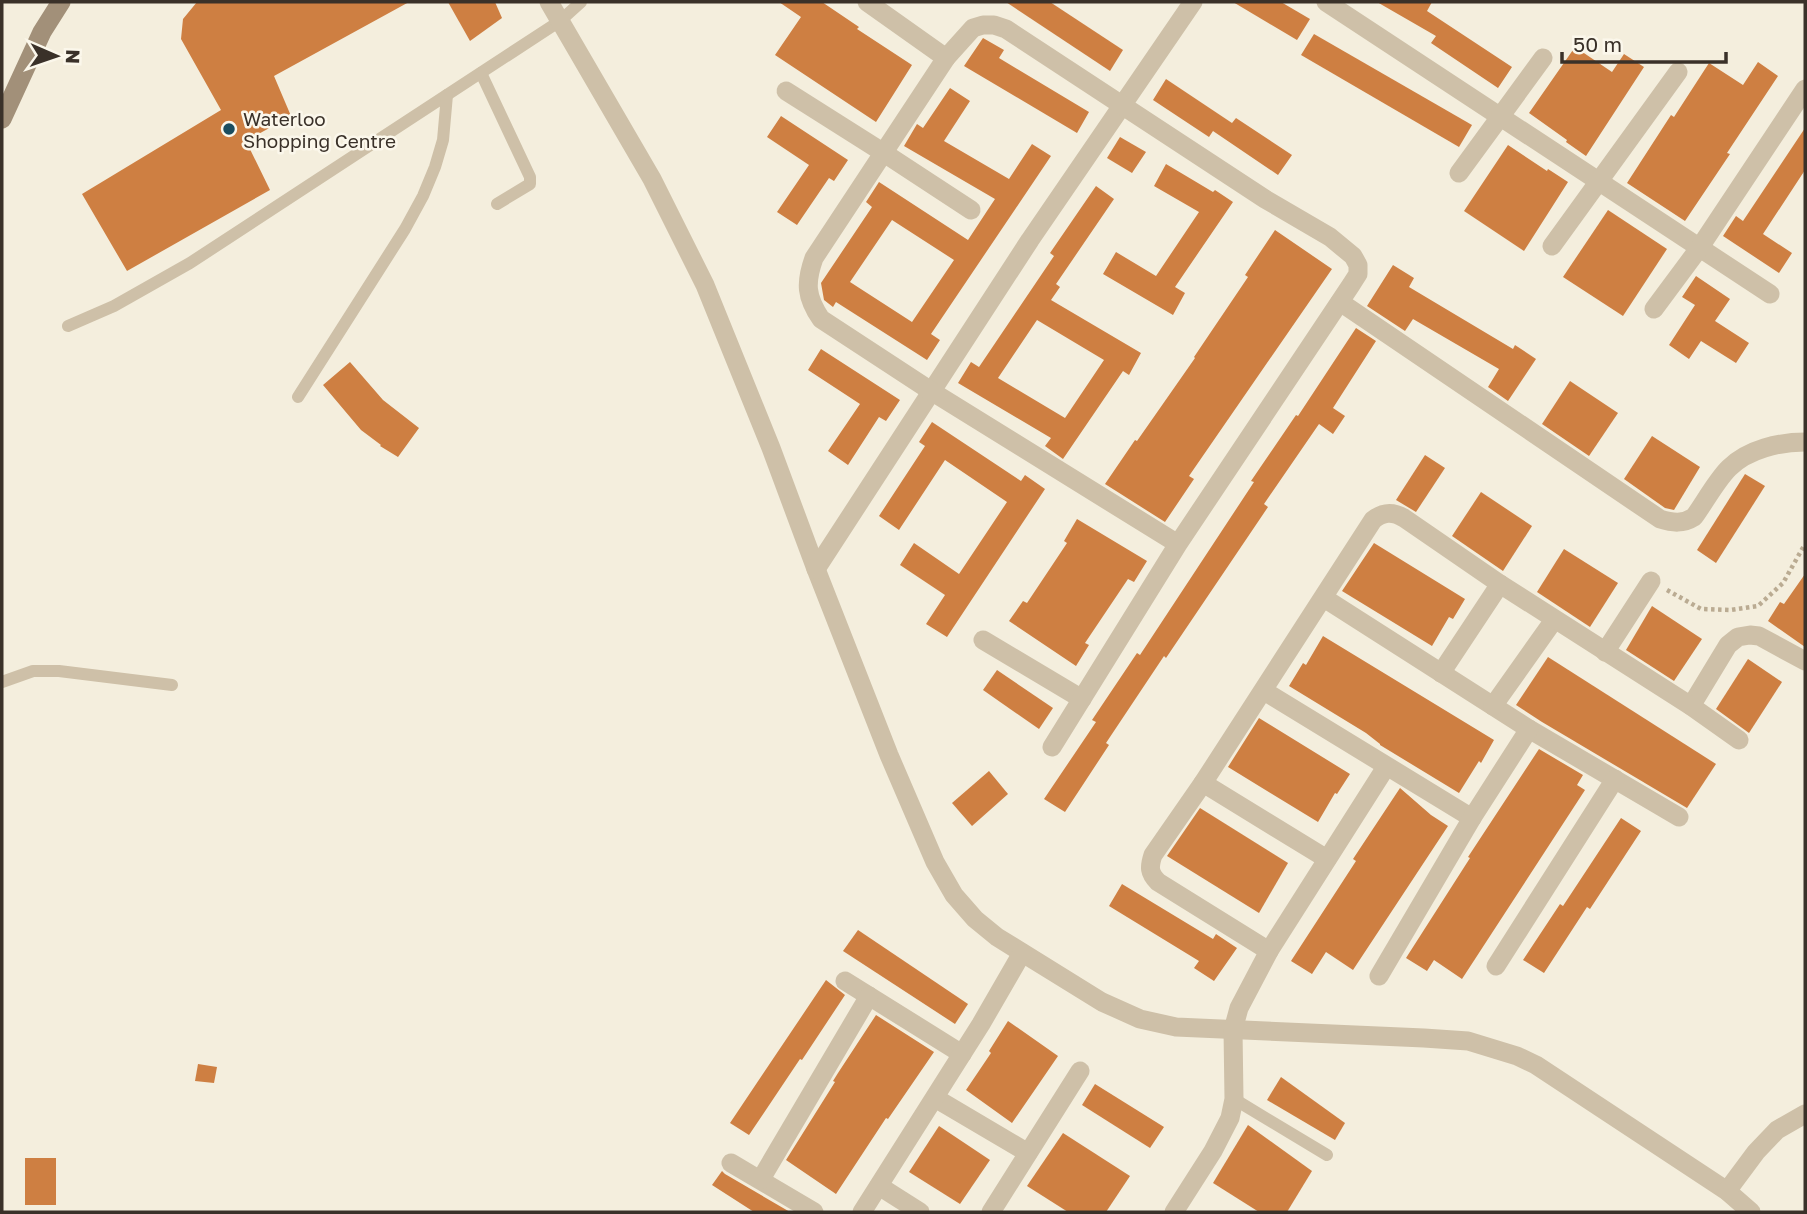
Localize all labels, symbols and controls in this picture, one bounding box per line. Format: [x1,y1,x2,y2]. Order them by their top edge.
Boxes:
north arrow [21,21,91,91]
scale bar [1562,21,1727,65]
text: 50 m [1573,31,1622,57]
text: N [62,49,85,64]
place label: Waterloo Shopping Centre [243,107,396,152]
marker: Waterloo Shopping Centre [221,121,237,137]

